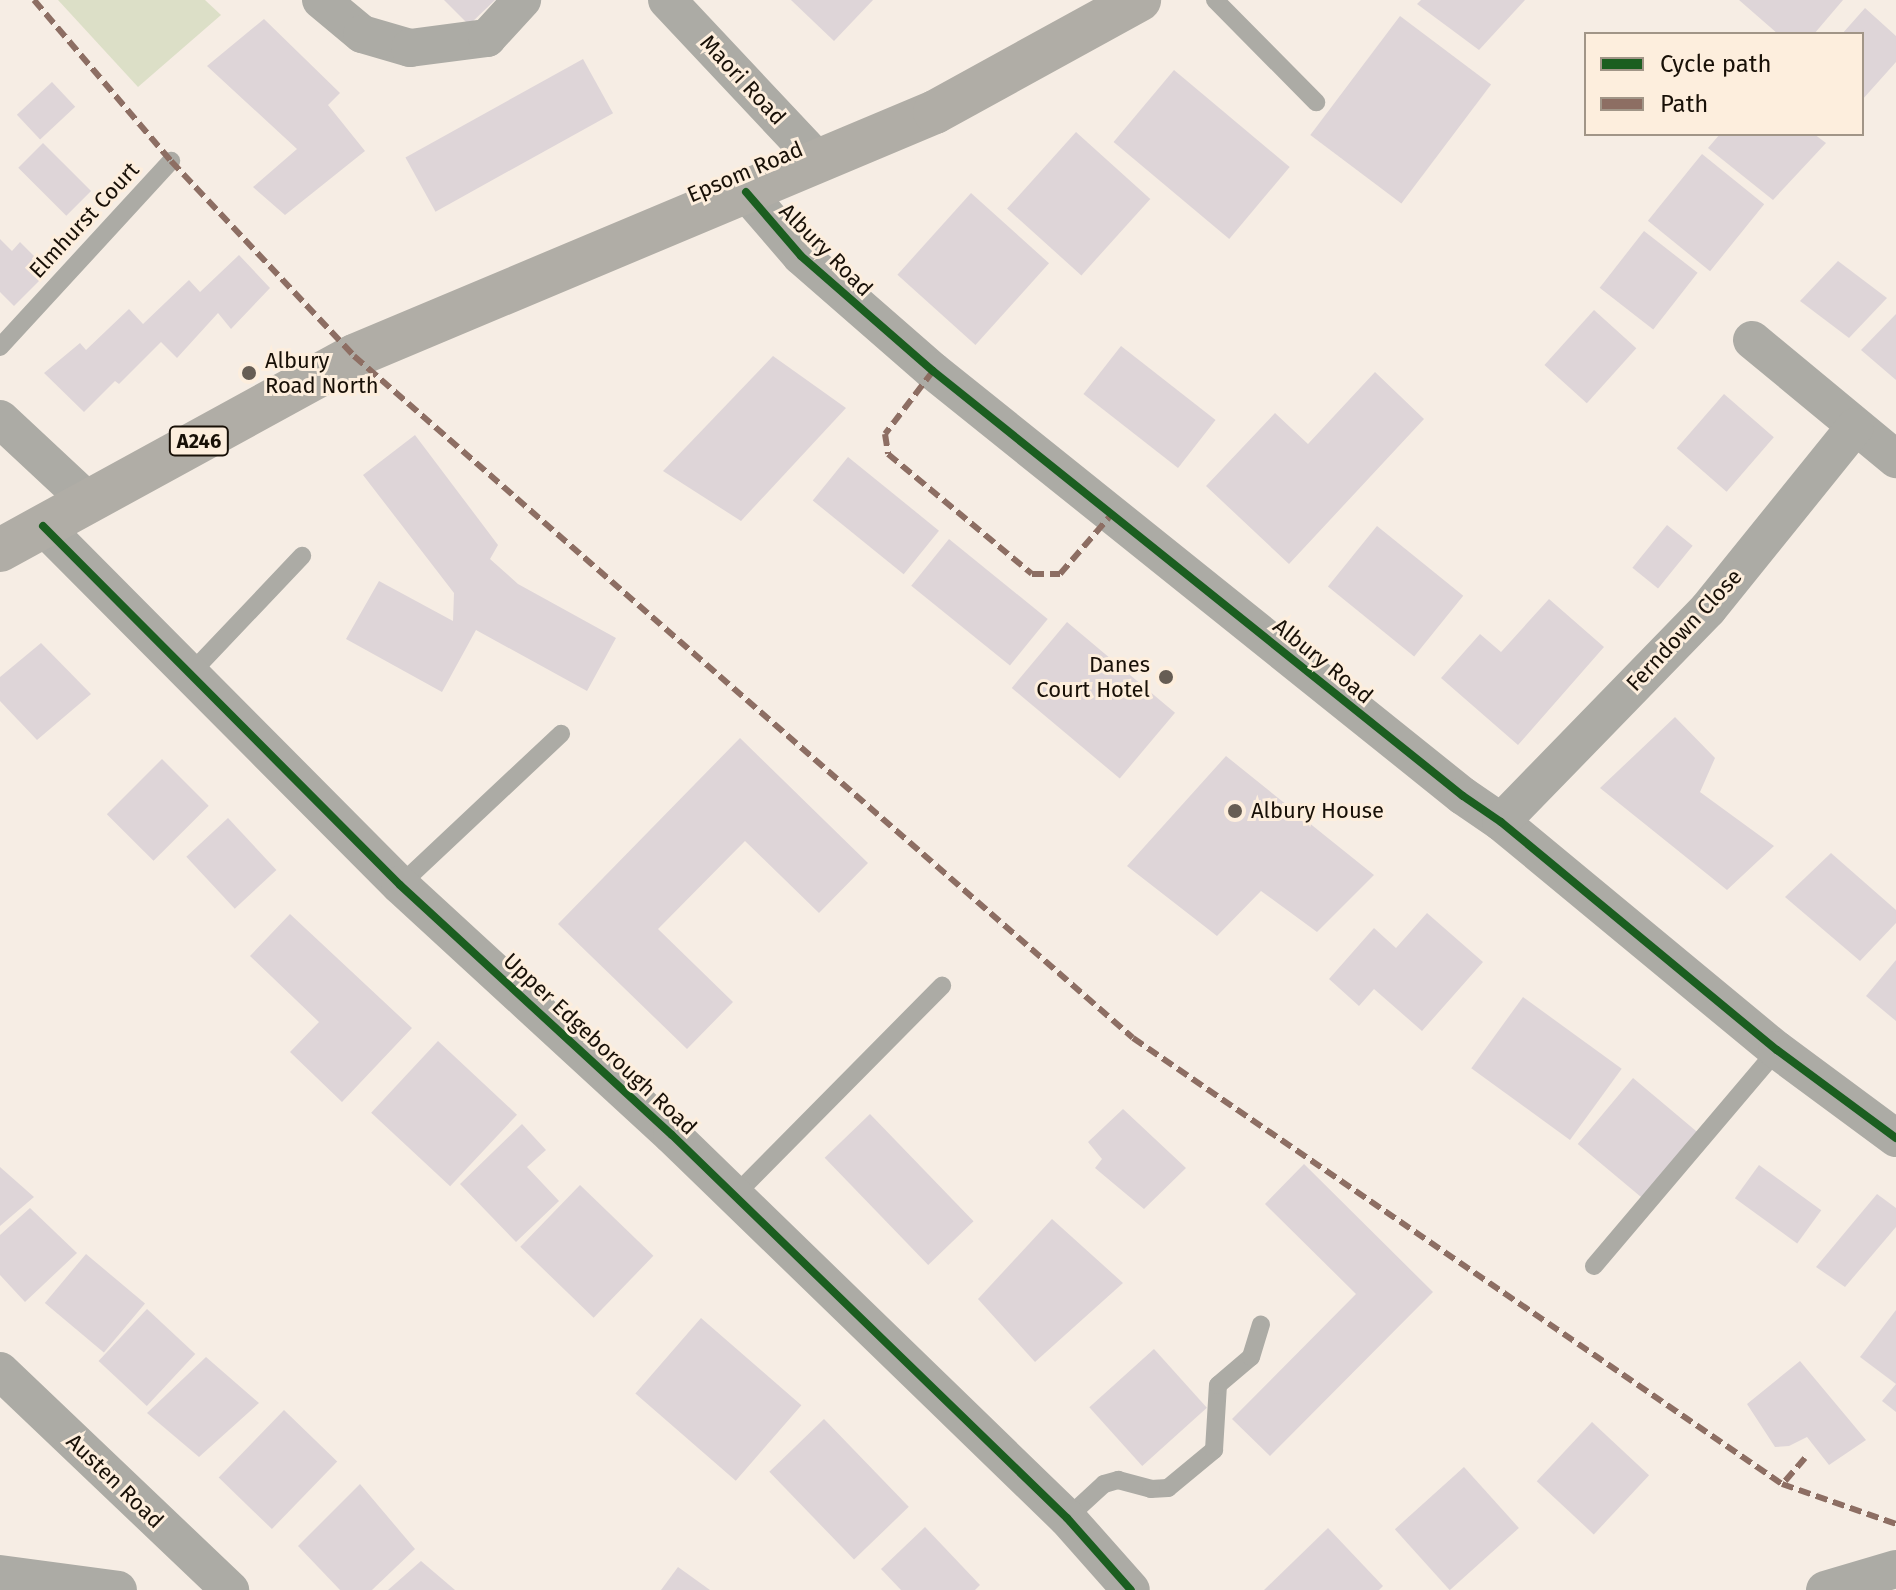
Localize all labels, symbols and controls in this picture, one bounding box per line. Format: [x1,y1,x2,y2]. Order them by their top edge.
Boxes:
street label: Maori Road [695,30,791,130]
legend [1584,32,1864,136]
text: Cycle path [1660,50,1772,78]
text: Path [1660,90,1708,118]
street label: Epsom Road [683,136,807,208]
street label: Elmhurst Court [24,157,144,283]
street label: Albury Road [774,198,878,302]
place label: Albury Road North [265,347,379,398]
marker: Albury Road North [240,364,258,382]
road number: A246 [167,425,231,457]
street label: Ferndown Close [1621,563,1747,697]
street label: Albury Road [1268,613,1378,709]
place label: Danes Court Hotel [1036,651,1150,702]
marker: Danes Court Hotel [1157,668,1175,686]
place label: Albury House [1251,798,1384,824]
marker: Albury House [1226,802,1244,820]
street label: Upper Edgeborough Road [498,947,702,1141]
street label: Austen Road [61,1428,169,1534]

